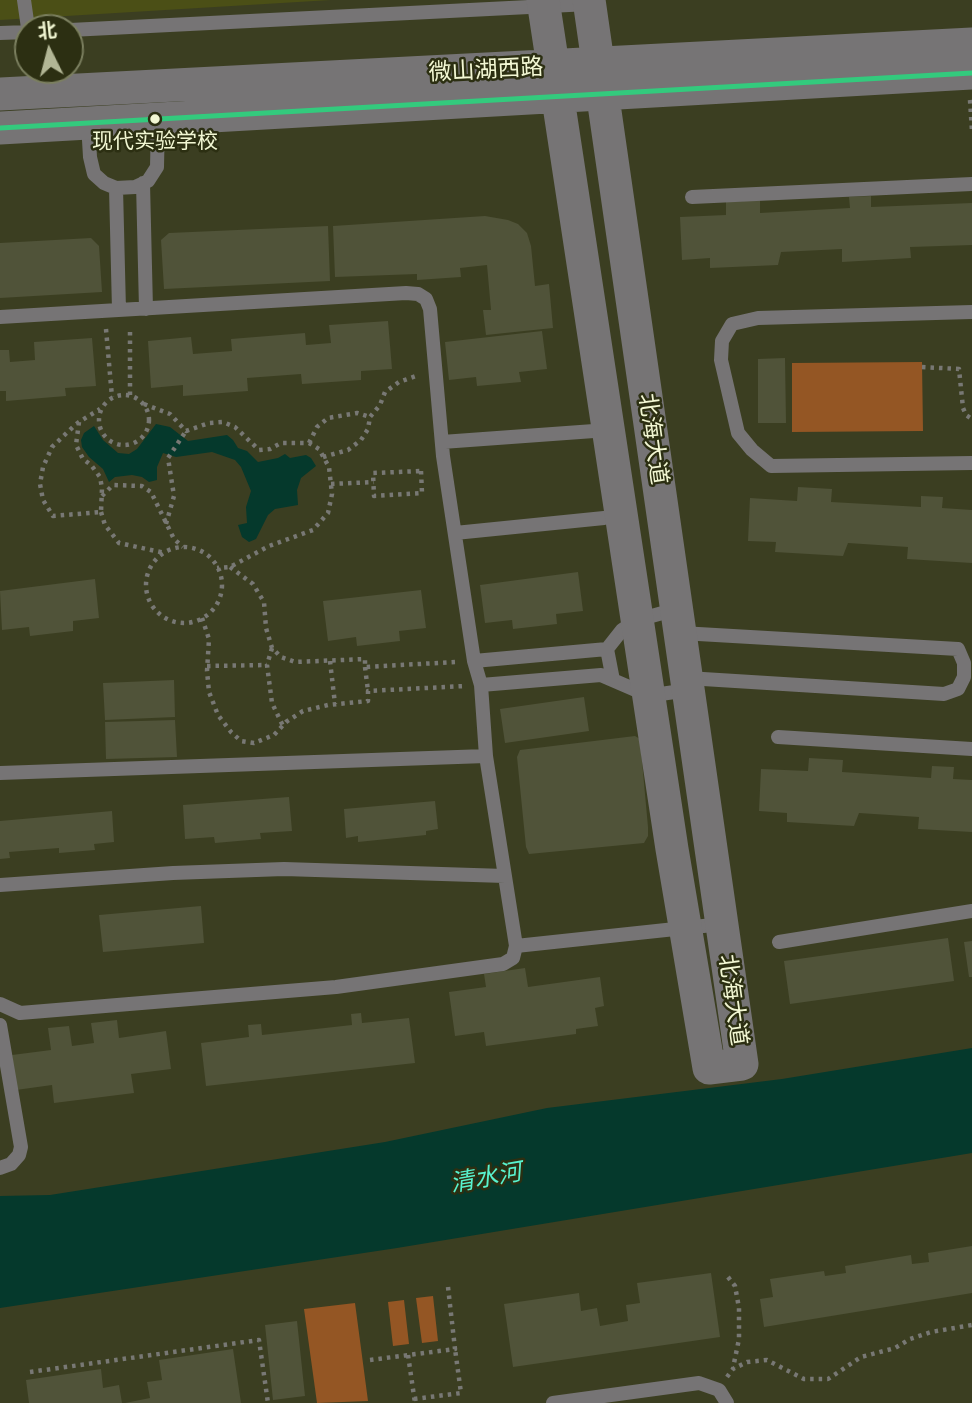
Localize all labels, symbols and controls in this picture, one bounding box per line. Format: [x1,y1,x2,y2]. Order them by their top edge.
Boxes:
north arrow [14,14,84,84]
text: 北 [36,18,58,42]
street label: 微山湖西路 [428,53,544,87]
marker: 现代实验学校 [148,112,162,126]
place label: 现代实验学校 [92,129,218,155]
street label: 北海大道 [633,392,673,486]
street label: 北海大道 [713,953,753,1047]
water label: 清水河 [448,1158,524,1198]

